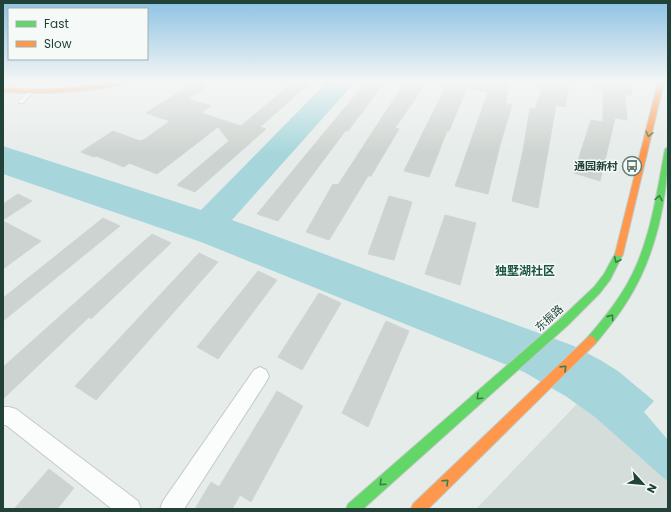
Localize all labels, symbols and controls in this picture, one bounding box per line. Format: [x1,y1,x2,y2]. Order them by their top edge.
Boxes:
legend [8,8,148,60]
text: Fast [44,15,69,32]
text: Slow [44,35,72,52]
one-way arrow [646,131,654,137]
bus stop icon: 通园新村 [621,155,643,177]
place label: 通园新村 [574,158,618,174]
one-way arrow [655,195,663,201]
one-way arrow [614,255,622,263]
district label: 独墅湖社区 [495,262,555,279]
street label: 东振路 [531,301,567,335]
one-way arrow [607,314,614,321]
one-way arrow [559,365,567,373]
one-way arrow [476,392,484,400]
north arrow [623,464,663,504]
one-way arrow [379,479,387,486]
one-way arrow [441,479,449,487]
text: N [643,481,661,496]

